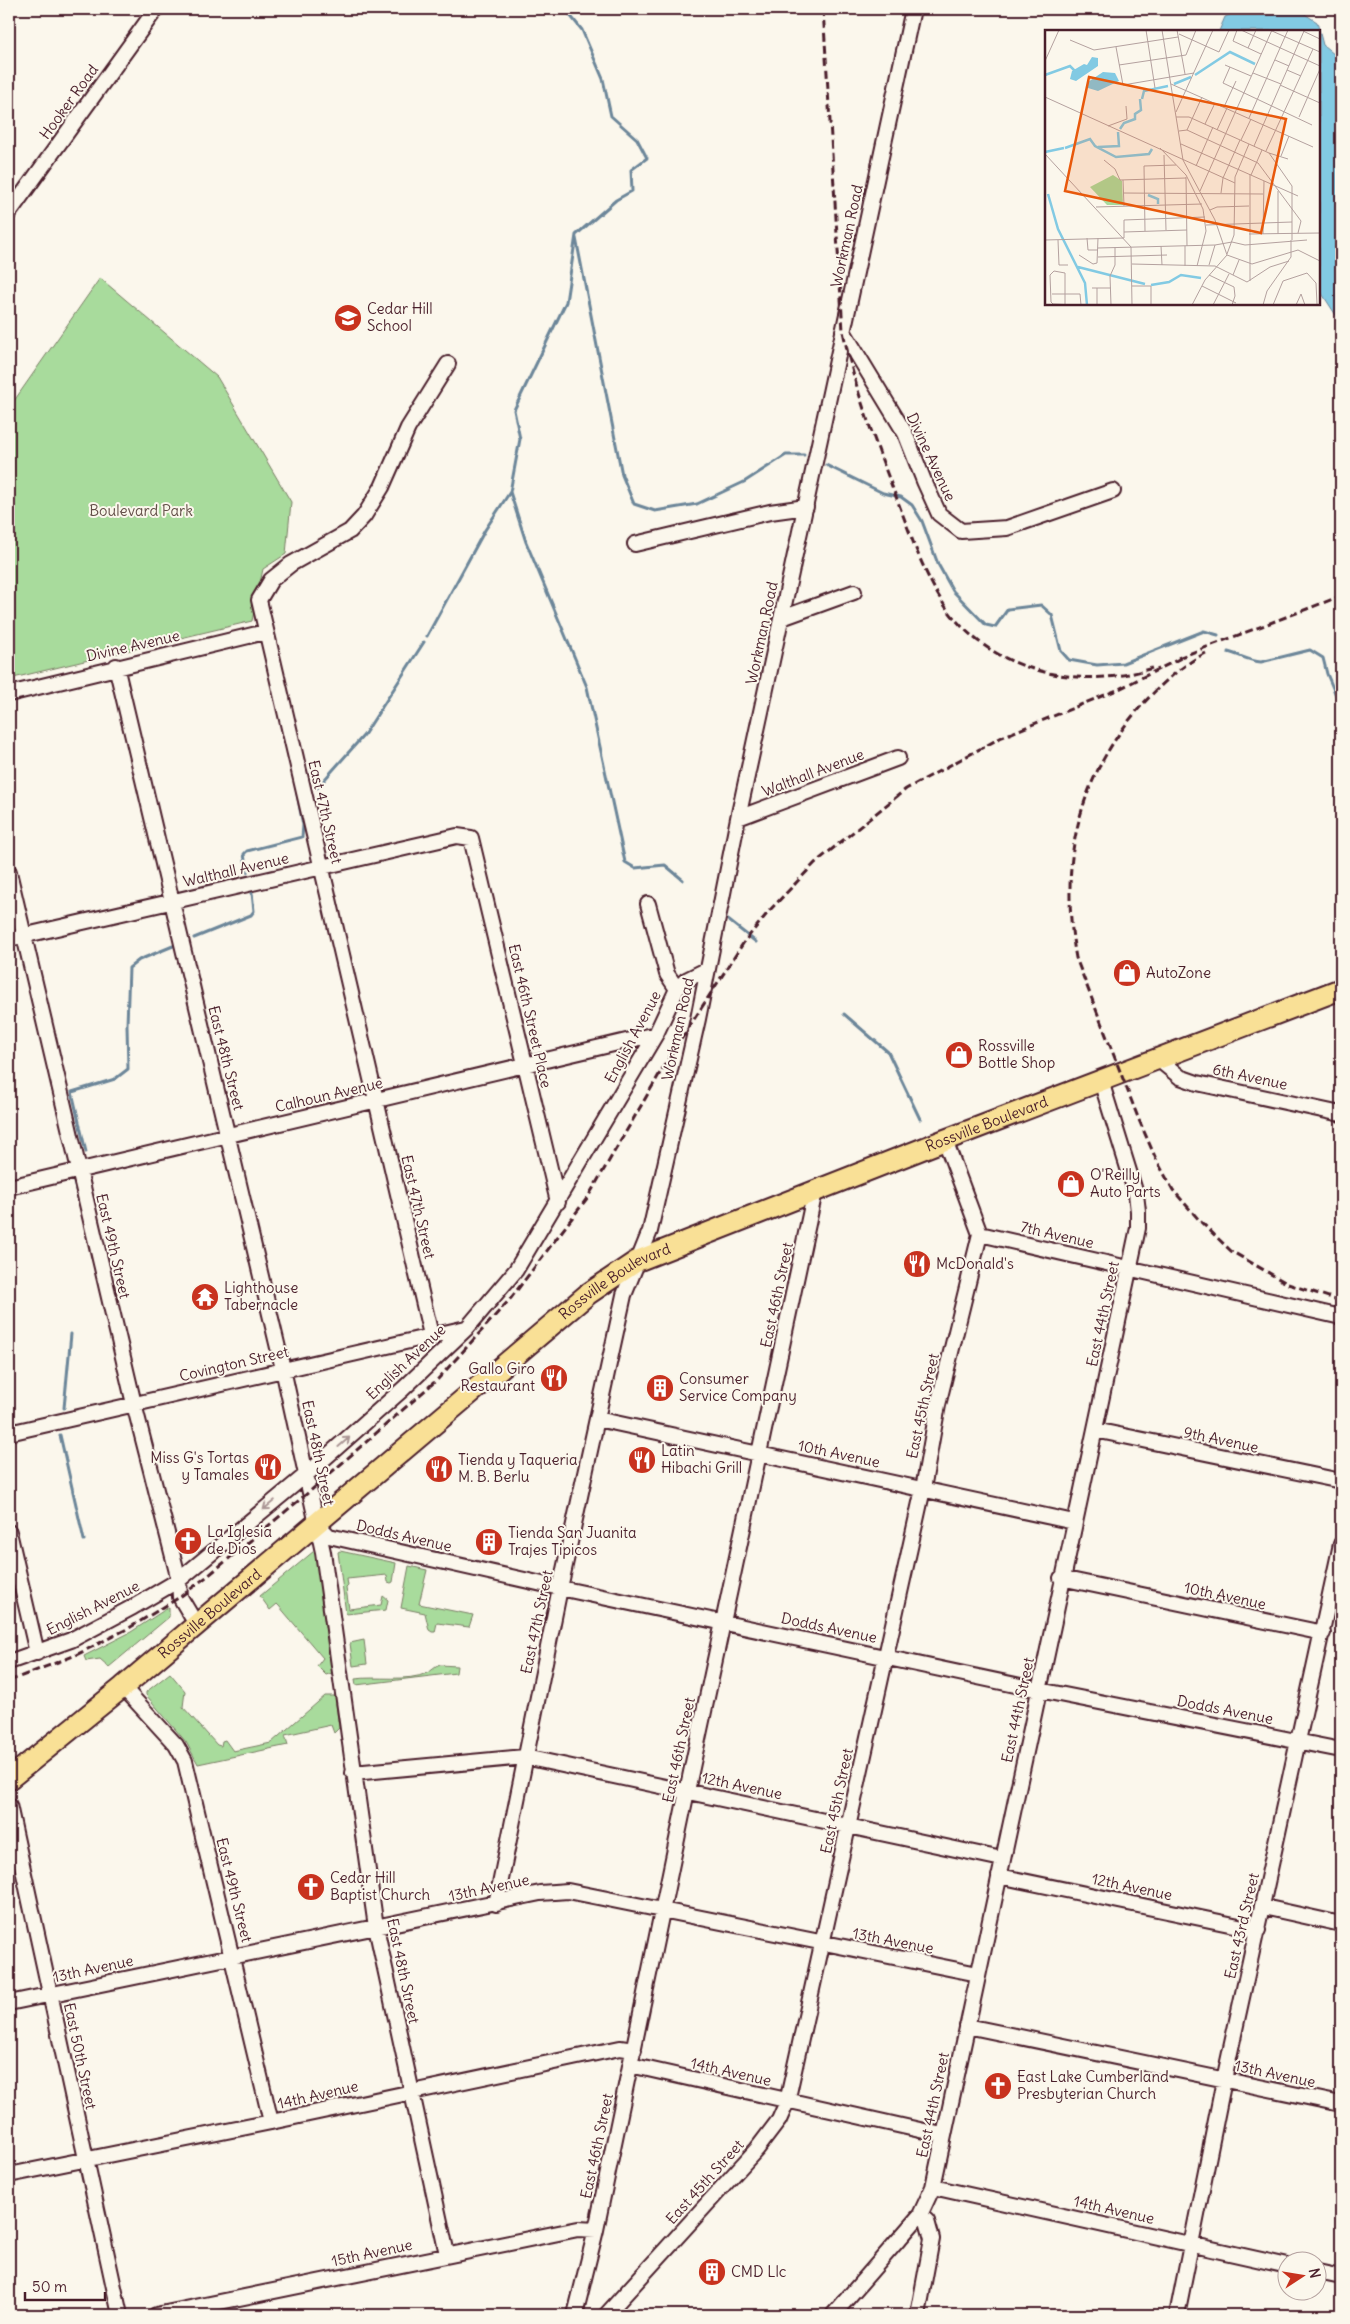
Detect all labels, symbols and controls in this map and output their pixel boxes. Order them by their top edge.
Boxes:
inset map [1045,30,1320,305]
street label: Hooker Road [35,60,102,143]
street label: Workman Road [826,183,867,289]
place label: Cedar Hill School [367,299,433,335]
school or university icon: Cedar Hill School [333,303,363,333]
street label: Divine Avenue [903,410,960,504]
park label: Boulevard Park [89,501,193,520]
street label: Workman Road [741,580,782,686]
street label: Divine Avenue [84,626,181,665]
street label: Walthall Avenue [759,744,867,801]
street label: East 47th Street [304,758,347,866]
street label: Walthall Avenue [181,848,291,891]
street label: East 46th Street Place [505,942,556,1090]
shop icon: AutoZone [1112,958,1142,988]
place label: AutoZone [1146,963,1211,982]
street label: Workman Road [657,976,698,1082]
street label: English Avenue [600,987,665,1086]
street label: East 48th Street [204,1004,249,1112]
place label: Rossville Bottle Shop [978,1036,1055,1072]
shop icon: Rossville Bottle Shop [944,1040,974,1070]
street label: 6th Avenue [1211,1059,1289,1094]
street label: Calhoun Avenue [273,1073,385,1116]
street label: Rossville Boulevard [923,1092,1051,1156]
street label: East 47th Street [397,1153,440,1261]
place label: O'Reilly Auto Parts [1090,1165,1161,1201]
shop icon: O'Reilly Auto Parts [1056,1169,1086,1199]
street label: East 49th Street [92,1192,135,1300]
street label: 7th Avenue [1018,1217,1096,1252]
street label: Rossville Boulevard [555,1239,673,1324]
street label: East 46th Street [756,1240,797,1349]
restaurant icon: McDonald's [902,1249,932,1279]
place label: McDonald's [936,1254,1014,1273]
street label: East 44th Street [1082,1259,1123,1368]
place label: Lighthouse Tabernacle [224,1278,298,1314]
temple icon: Lighthouse Tabernacle [190,1282,220,1312]
street label: English Avenue [362,1320,449,1403]
street label: Covington Street [177,1342,290,1385]
street label: East 45th Street [902,1351,943,1460]
place label: Gallo Giro Restaurant [460,1359,535,1395]
restaurant icon: Gallo Giro Restaurant [539,1363,569,1393]
place label: Consumer Service Company [679,1369,797,1405]
building icon: Consumer Service Company [645,1373,675,1403]
street label: East 48th Street [298,1398,339,1507]
street label: 9th Avenue [1182,1422,1260,1457]
one-way arrow [337,1436,350,1448]
street label: 10th Avenue [796,1436,882,1471]
place label: Latin Hibachi Grill [661,1441,742,1477]
restaurant icon: Latin Hibachi Grill [627,1445,657,1475]
place label: Miss G's Tortas y Tamales [150,1448,249,1484]
place label: Tienda y Taqueria M. B. Berlu [458,1450,578,1486]
restaurant icon: Miss G's Tortas y Tamales [253,1452,283,1482]
restaurant icon: Tienda y Taqueria M. B. Berlu [424,1454,454,1484]
one-way arrow [263,1499,276,1511]
street label: Dodds Avenue [355,1515,454,1556]
place label: La Iglesia de Dios [207,1522,272,1558]
place label: Tienda San Juanita Trajes Tipicos [508,1523,637,1559]
church icon: La Iglesia de Dios [173,1526,203,1556]
building icon: Tienda San Juanita Trajes Tipicos [474,1527,504,1557]
street label: Rossville Boulevard [154,1564,265,1662]
street label: East 47th Street [516,1568,557,1676]
street label: English Avenue [43,1576,142,1639]
street label: 10th Avenue [1182,1578,1268,1613]
street label: Dodds Avenue [779,1608,879,1647]
street label: East 44th Street [997,1655,1038,1764]
street label: Dodds Avenue [1175,1691,1275,1728]
street label: East 46th Street [658,1695,699,1804]
street label: East 45th Street [816,1746,857,1855]
street label: 12th Avenue [700,1768,784,1803]
street label: East 49th Street [212,1836,257,1944]
place label: Cedar Hill Baptist Church [330,1868,431,1904]
street label: 12th Avenue [1090,1869,1174,1904]
street label: 13th Avenue [447,1870,531,1905]
street label: East 43rd Street [1220,1871,1263,1981]
church icon: Cedar Hill Baptist Church [296,1872,326,1902]
street label: East 48th Street [383,1916,424,2025]
street label: 13th Avenue [851,1923,935,1958]
street label: 13th Avenue [51,1951,135,1986]
street label: East 50th Street [60,2001,101,2111]
street label: East 44th Street [912,2050,953,2159]
street label: 14th Avenue [689,2053,773,2090]
street label: 13th Avenue [1233,2056,1317,2091]
place label: East Lake Cumberland Presbyterian Church [1017,2067,1169,2103]
church icon: East Lake Cumberland Presbyterian Church [983,2071,1013,2101]
street label: 14th Avenue [276,2076,360,2113]
street label: East 46th Street [576,2091,617,2200]
street label: East 45th Street [662,2135,748,2228]
street label: 14th Avenue [1072,2191,1156,2228]
street label: 15th Avenue [330,2235,414,2270]
north arrow [1278,2252,1328,2302]
building icon: CMD Llc [697,2257,727,2287]
place label: CMD Llc [731,2262,787,2281]
text: N [1305,2267,1325,2280]
scale bar [25,2269,105,2301]
text: 50 m [32,2277,67,2296]

